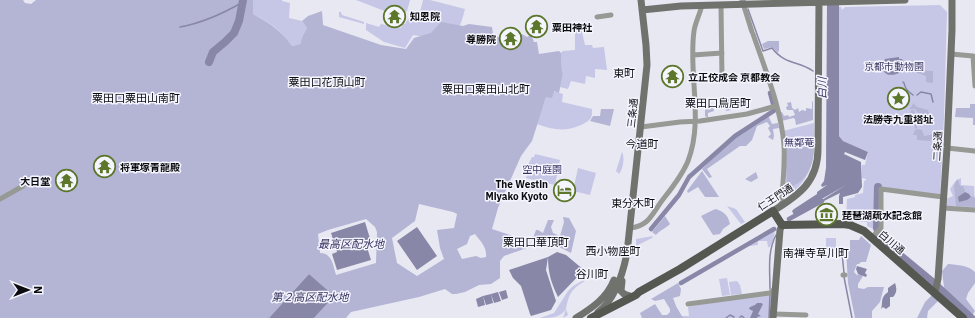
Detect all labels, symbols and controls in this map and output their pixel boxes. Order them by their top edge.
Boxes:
temple icon: 知恩院 [381,3,407,29]
place label: 知恩院 [410,10,440,23]
temple icon: 粟田神社 [523,14,549,40]
place label: 粟田神社 [552,21,593,34]
temple icon: 尊勝院 [498,26,524,52]
place label: 尊勝院 [466,33,496,46]
park label: 京都市動物園 [864,60,924,73]
temple icon: 立正佼成会 京都教会 [659,64,685,90]
district label: 東町 [613,66,635,80]
place label: 立正佼成会 京都教会 [688,71,780,84]
district label: 粟田口花頂山町 [289,75,366,89]
water label: 白川 [815,76,829,99]
district label: 粟田口粟田山北町 [442,82,530,96]
place icon: 法勝寺九重塔址 [885,86,911,112]
district label: 粟田口粟田山南町 [92,91,180,105]
district label: 粟田口鳥居町 [685,96,751,110]
street label: 三条通 [624,97,641,129]
place label: 法勝寺九重塔址 [863,113,933,126]
street label: 二条通 [930,131,945,161]
park label: 無鄰菴 [784,136,814,149]
district label: 今道町 [626,137,659,151]
temple icon: 将軍塚青龍殿 [91,154,117,180]
place label: 将軍塚青龍殿 [120,161,180,174]
park label: 空中庭園 [522,163,562,176]
temple icon: 大日堂 [53,168,79,194]
place label: 大日堂 [20,175,50,188]
hotel icon: The Westin Miyako Kyoto [551,177,577,203]
place label: The Westin Miyako Kyoto [486,178,548,203]
street label: 仁王門通 [755,181,796,214]
district label: 東分木町 [611,196,655,210]
museum icon: 琵琶湖疏水記念館 [814,202,840,228]
place label: 琵琶湖疏水記念館 [842,209,922,222]
street label: 白川通 [876,228,907,257]
district label: 粟田口華頂町 [503,235,569,249]
water label: 最高区配水地 [318,237,385,251]
district label: 西小物座町 [586,244,641,258]
district label: 南禅寺草川町 [783,246,849,260]
district label: 谷川町 [576,267,609,281]
north arrow [8,270,48,310]
text: N [31,286,45,294]
water label: 第２高区配水地 [272,290,349,304]

